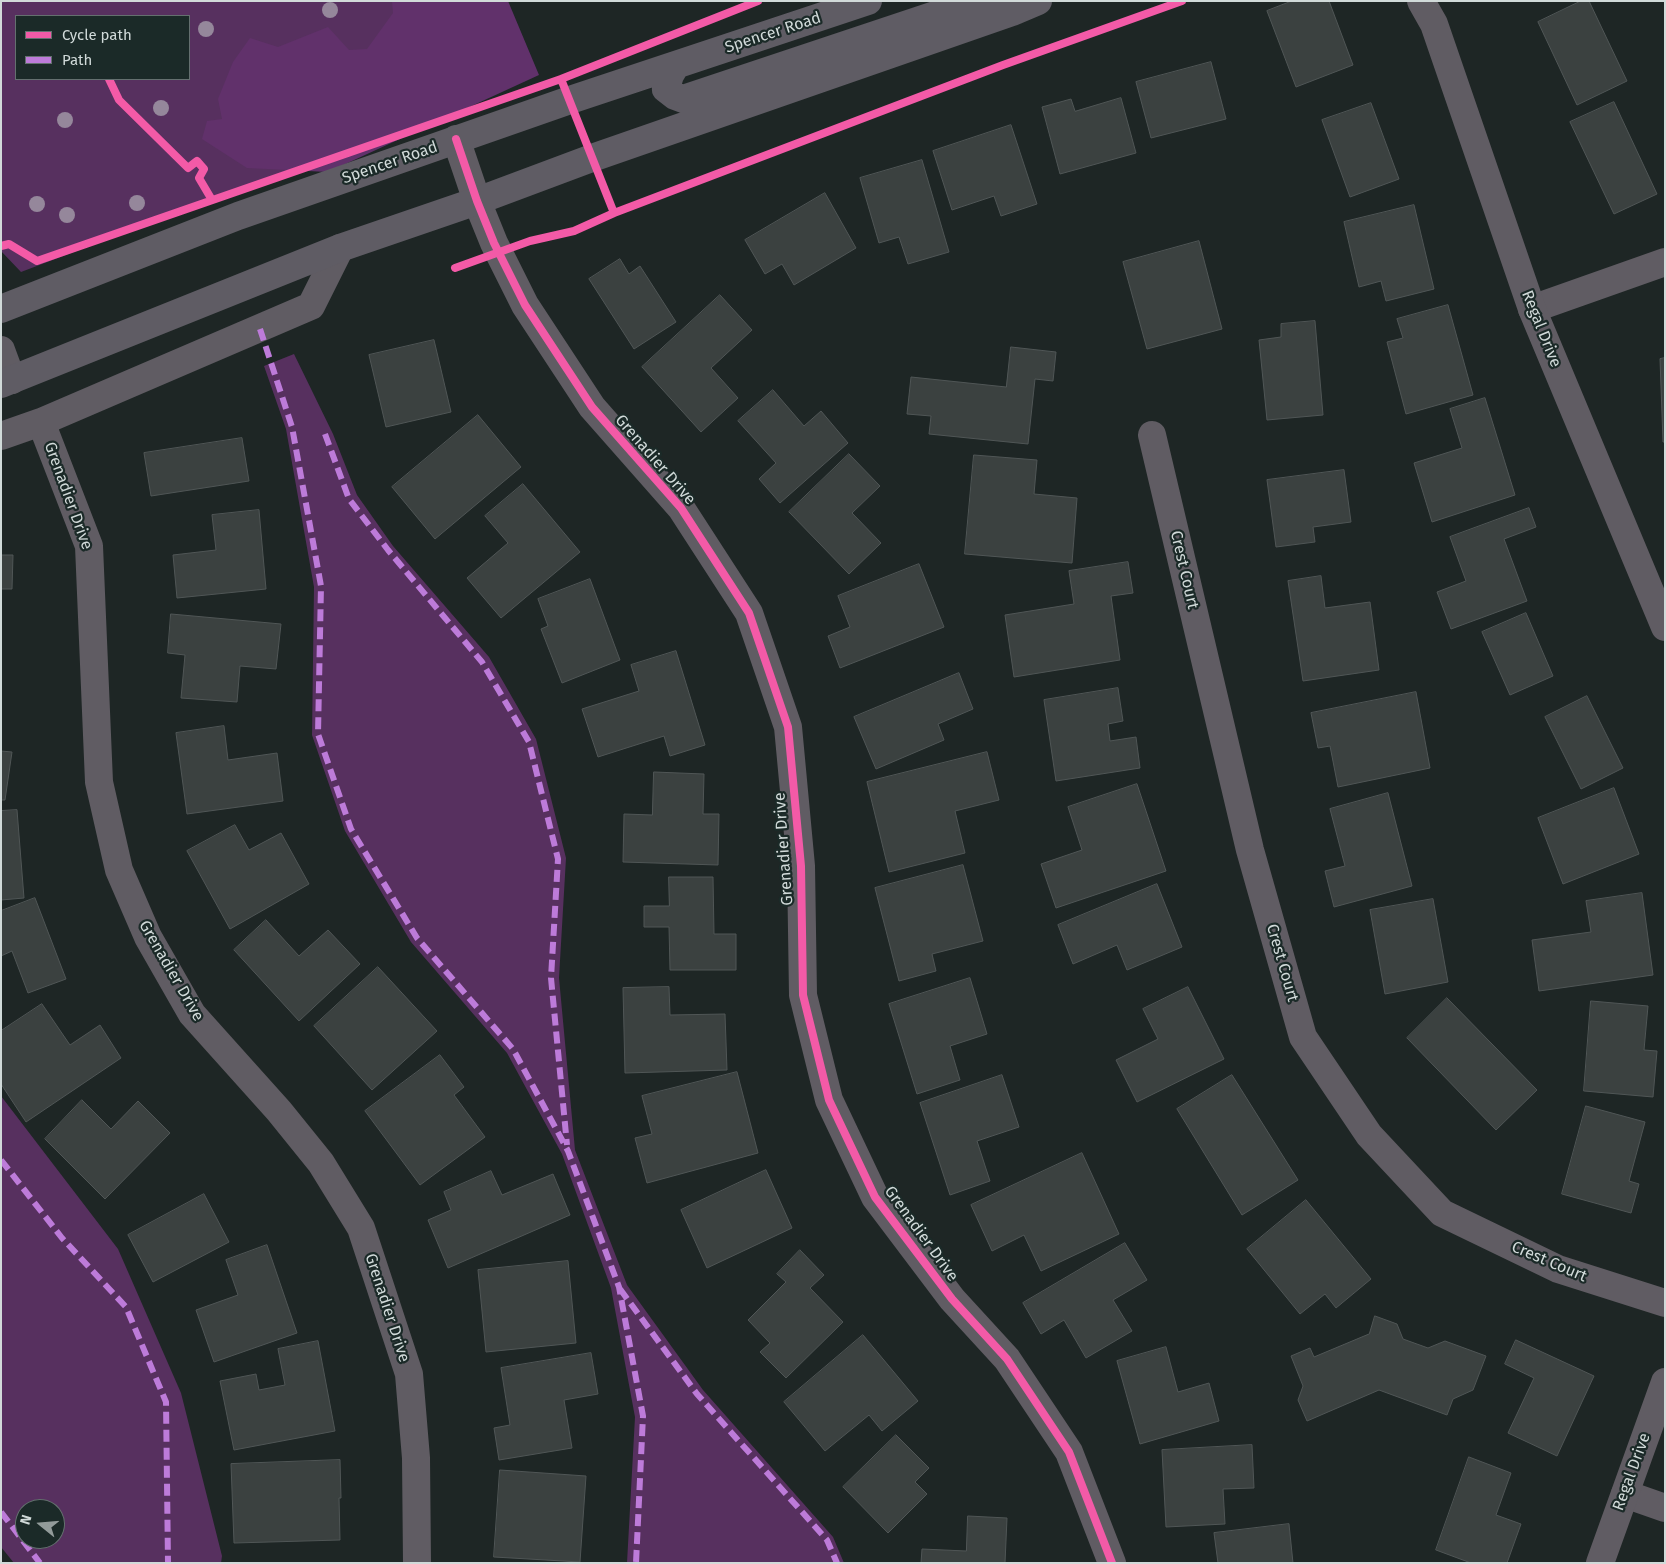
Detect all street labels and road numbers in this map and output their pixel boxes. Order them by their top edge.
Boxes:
street label: Spencer Road [723,8,823,58]
street label: Spencer Road [340,138,440,188]
street label: Regal Drive [1517,288,1565,370]
street label: Grenadier Drive [611,411,699,509]
street label: Grenadier Drive [40,439,96,553]
street label: Crest Court [1166,529,1202,611]
street label: Grenadier Drive [770,792,798,906]
street label: Grenadier Drive [134,917,208,1025]
street label: Crest Court [1262,922,1302,1004]
street label: Grenadier Drive [880,1183,962,1285]
street label: Crest Court [1508,1238,1590,1286]
street label: Grenadier Drive [360,1251,414,1365]
street label: Regal Drive [1609,1431,1655,1513]

